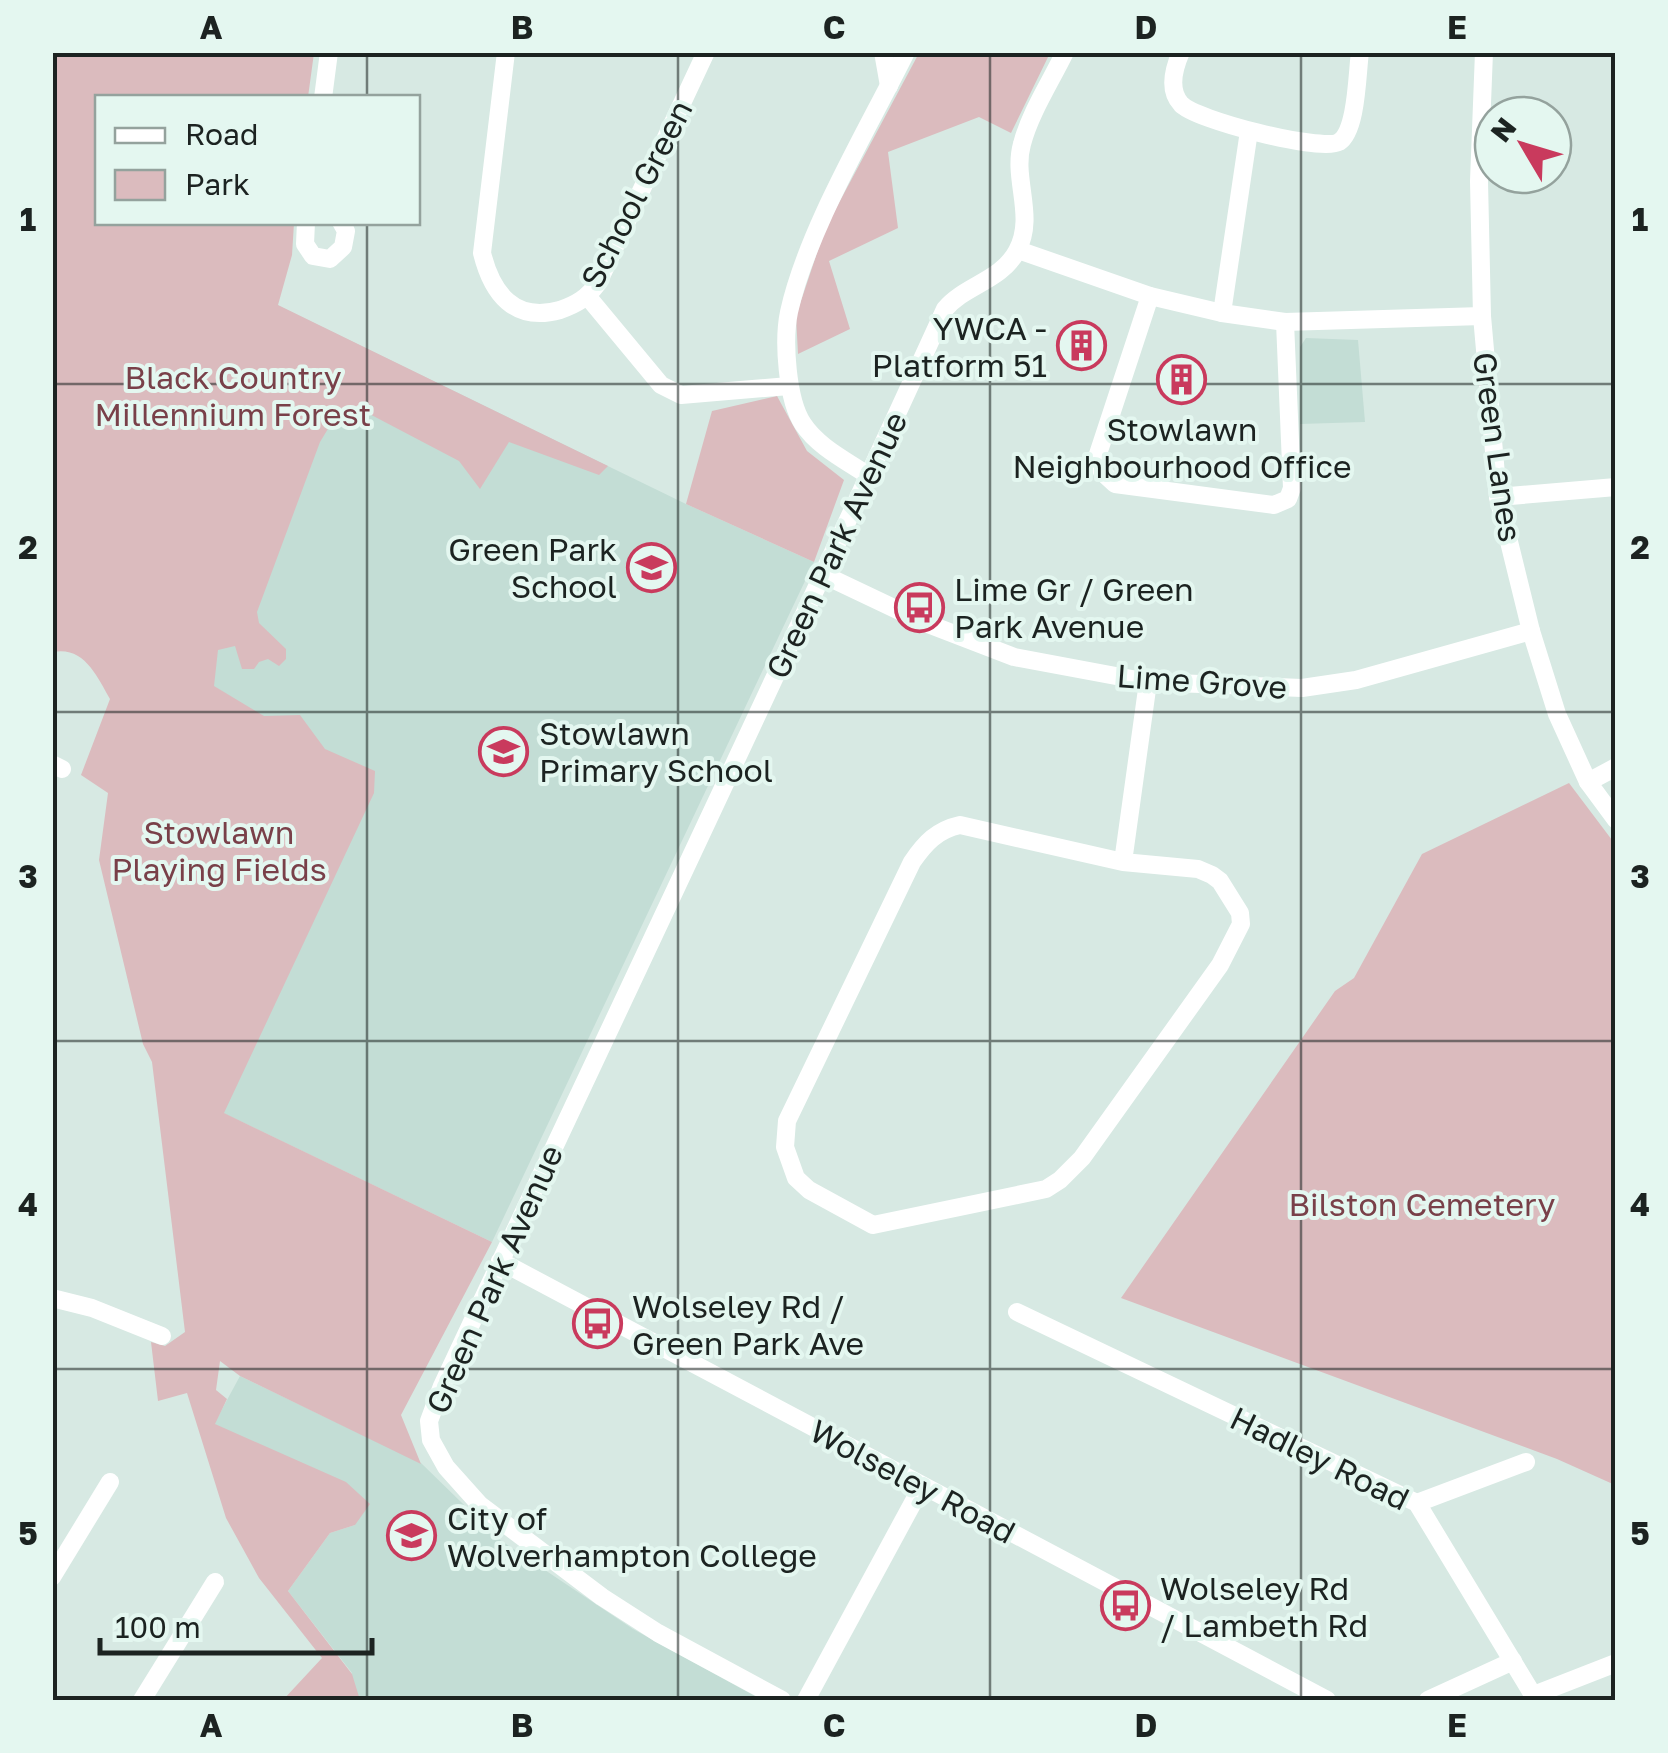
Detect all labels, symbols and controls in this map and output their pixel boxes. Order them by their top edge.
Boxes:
text: A [200,8,223,46]
text: B [511,8,533,46]
text: C [823,8,845,46]
text: D [1135,8,1157,46]
text: E [1447,8,1467,46]
street label: School Green [572,94,700,294]
legend [95,95,420,225]
north arrow [1473,95,1573,195]
text: N [1483,111,1522,148]
text: Road [185,116,259,152]
text: Park [185,166,250,202]
text: 1 [20,200,36,238]
text: 1 [1632,200,1648,238]
place label: YWCA - Platform 51 [872,309,1047,384]
building icon: YWCA - Platform 51 [1056,320,1108,372]
street label: Green Lanes [1466,350,1530,544]
building icon: Stowlawn Neighbourhood Office [1156,353,1208,405]
park label: Black Country Millennium Forest [95,358,371,433]
street label: Green Park Avenue [758,406,914,684]
place label: Stowlawn Neighbourhood Office [1012,410,1352,485]
text: 2 [18,528,38,566]
text: 2 [1630,528,1650,566]
place label: Green Park School [448,530,617,605]
school or university icon: Green Park School [626,541,678,593]
place label: Lime Gr / Green Park Avenue [954,570,1194,645]
bus stop icon: Lime Gr / Green Park Avenue [893,581,945,633]
street label: Lime Grove [1115,656,1289,706]
place label: Stowlawn Primary School [539,714,773,789]
school or university icon: Stowlawn Primary School [478,725,530,777]
park label: Stowlawn Playing Fields [111,813,327,888]
text: 3 [18,857,38,895]
text: 3 [1630,857,1650,895]
street label: Green Park Avenue [418,1139,570,1419]
text: 4 [18,1185,38,1223]
park label: Bilston Cemetery [1289,1185,1555,1223]
text: 4 [1630,1185,1650,1223]
place label: Wolseley Rd / Green Park Ave [632,1287,864,1362]
bus stop icon: Wolseley Rd / Green Park Ave [571,1298,623,1350]
street label: Hadley Road [1224,1398,1416,1518]
street label: Wolseley Road [804,1411,1022,1551]
place label: City of Wolverhampton College [447,1499,817,1574]
school or university icon: City of Wolverhampton College [386,1510,438,1562]
text: 5 [18,1514,38,1552]
text: 5 [1630,1514,1650,1552]
place label: Wolseley Rd / Lambeth Rd [1160,1569,1368,1644]
bus stop icon: Wolseley Rd / Lambeth Rd [1099,1580,1151,1632]
scale bar [100,1593,372,1655]
text: 100 m [115,1609,201,1645]
text: A [200,1706,223,1744]
text: B [511,1706,533,1744]
text: C [823,1706,845,1744]
text: D [1135,1706,1157,1744]
text: E [1447,1706,1467,1744]

